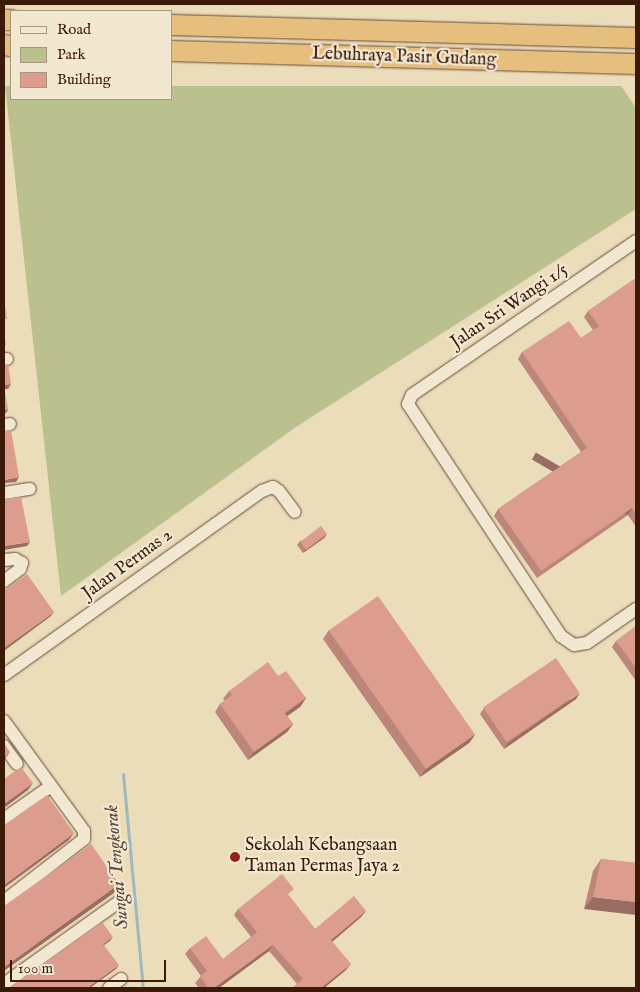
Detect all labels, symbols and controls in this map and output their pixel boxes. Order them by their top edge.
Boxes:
legend [10,10,172,100]
text: Road [57,20,91,39]
street label: Lebuhraya Pasir Gudang [311,44,497,72]
text: Park [57,45,86,64]
text: Building [57,70,111,89]
street label: Jalan Sri Wangi 1/5 [447,260,573,354]
street label: Jalan Permas 2 [79,525,177,605]
water label: Sungai Tengkorak [101,804,135,930]
place label: Sekolah Kebangsaan Taman Permas Jaya 2 [245,836,400,879]
marker: Sekolah Kebangsaan Taman Permas Jaya 2 [229,851,241,863]
scale bar [12,950,169,982]
text: 100 m [18,959,53,978]

